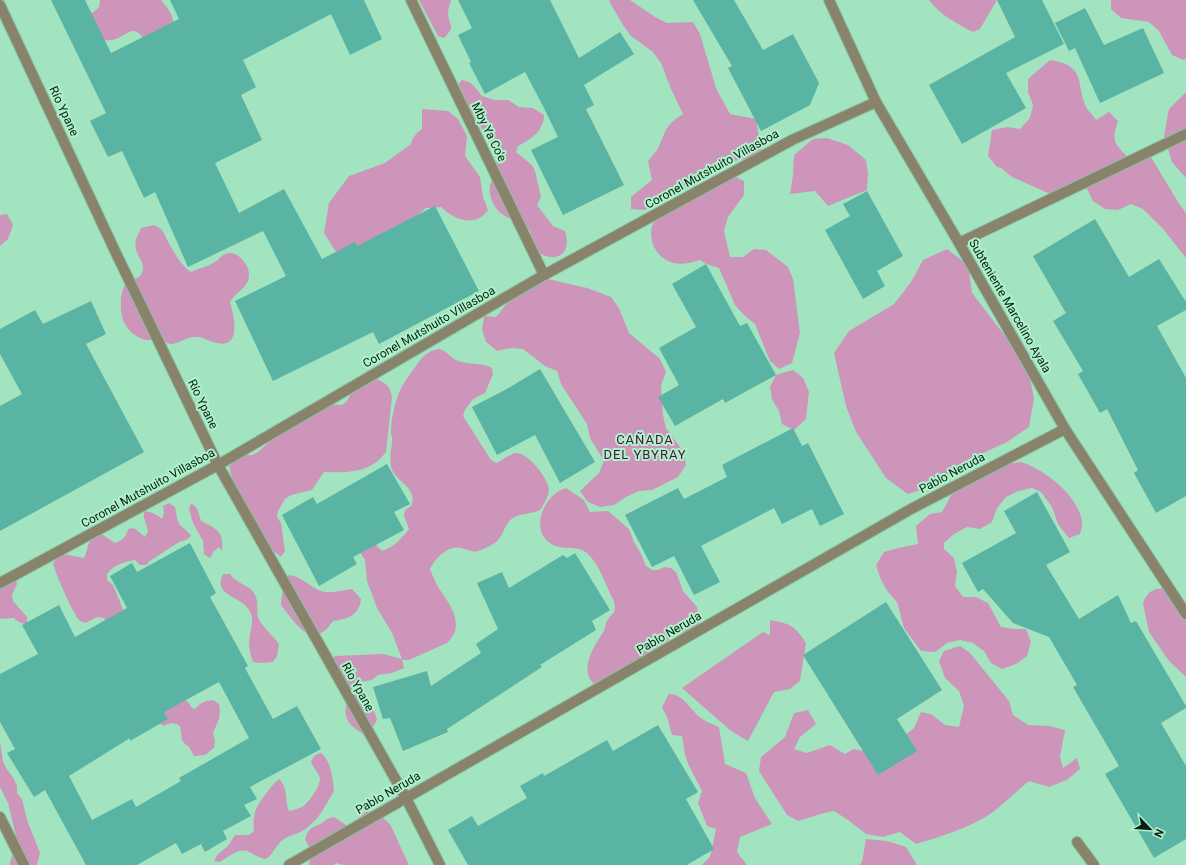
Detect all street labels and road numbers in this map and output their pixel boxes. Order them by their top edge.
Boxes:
street label: Río Ypane [46,84,82,138]
street label: Mby Ya Co'e [469,100,509,164]
street label: Coronel Mutshuito Villasboa [643,126,781,212]
street label: Subteniente Marcelino Ayala [966,237,1054,375]
street label: Coronel Mutshuito Villasboa [360,283,498,371]
street label: Río Ypane [185,377,221,431]
street label: Coronel Mutshuito Villasboa [79,445,217,531]
street label: Pablo Neruda [917,450,987,496]
street label: Pablo Neruda [634,609,704,657]
street label: Río Ypane [339,660,377,714]
street label: Pablo Neruda [353,769,423,817]

